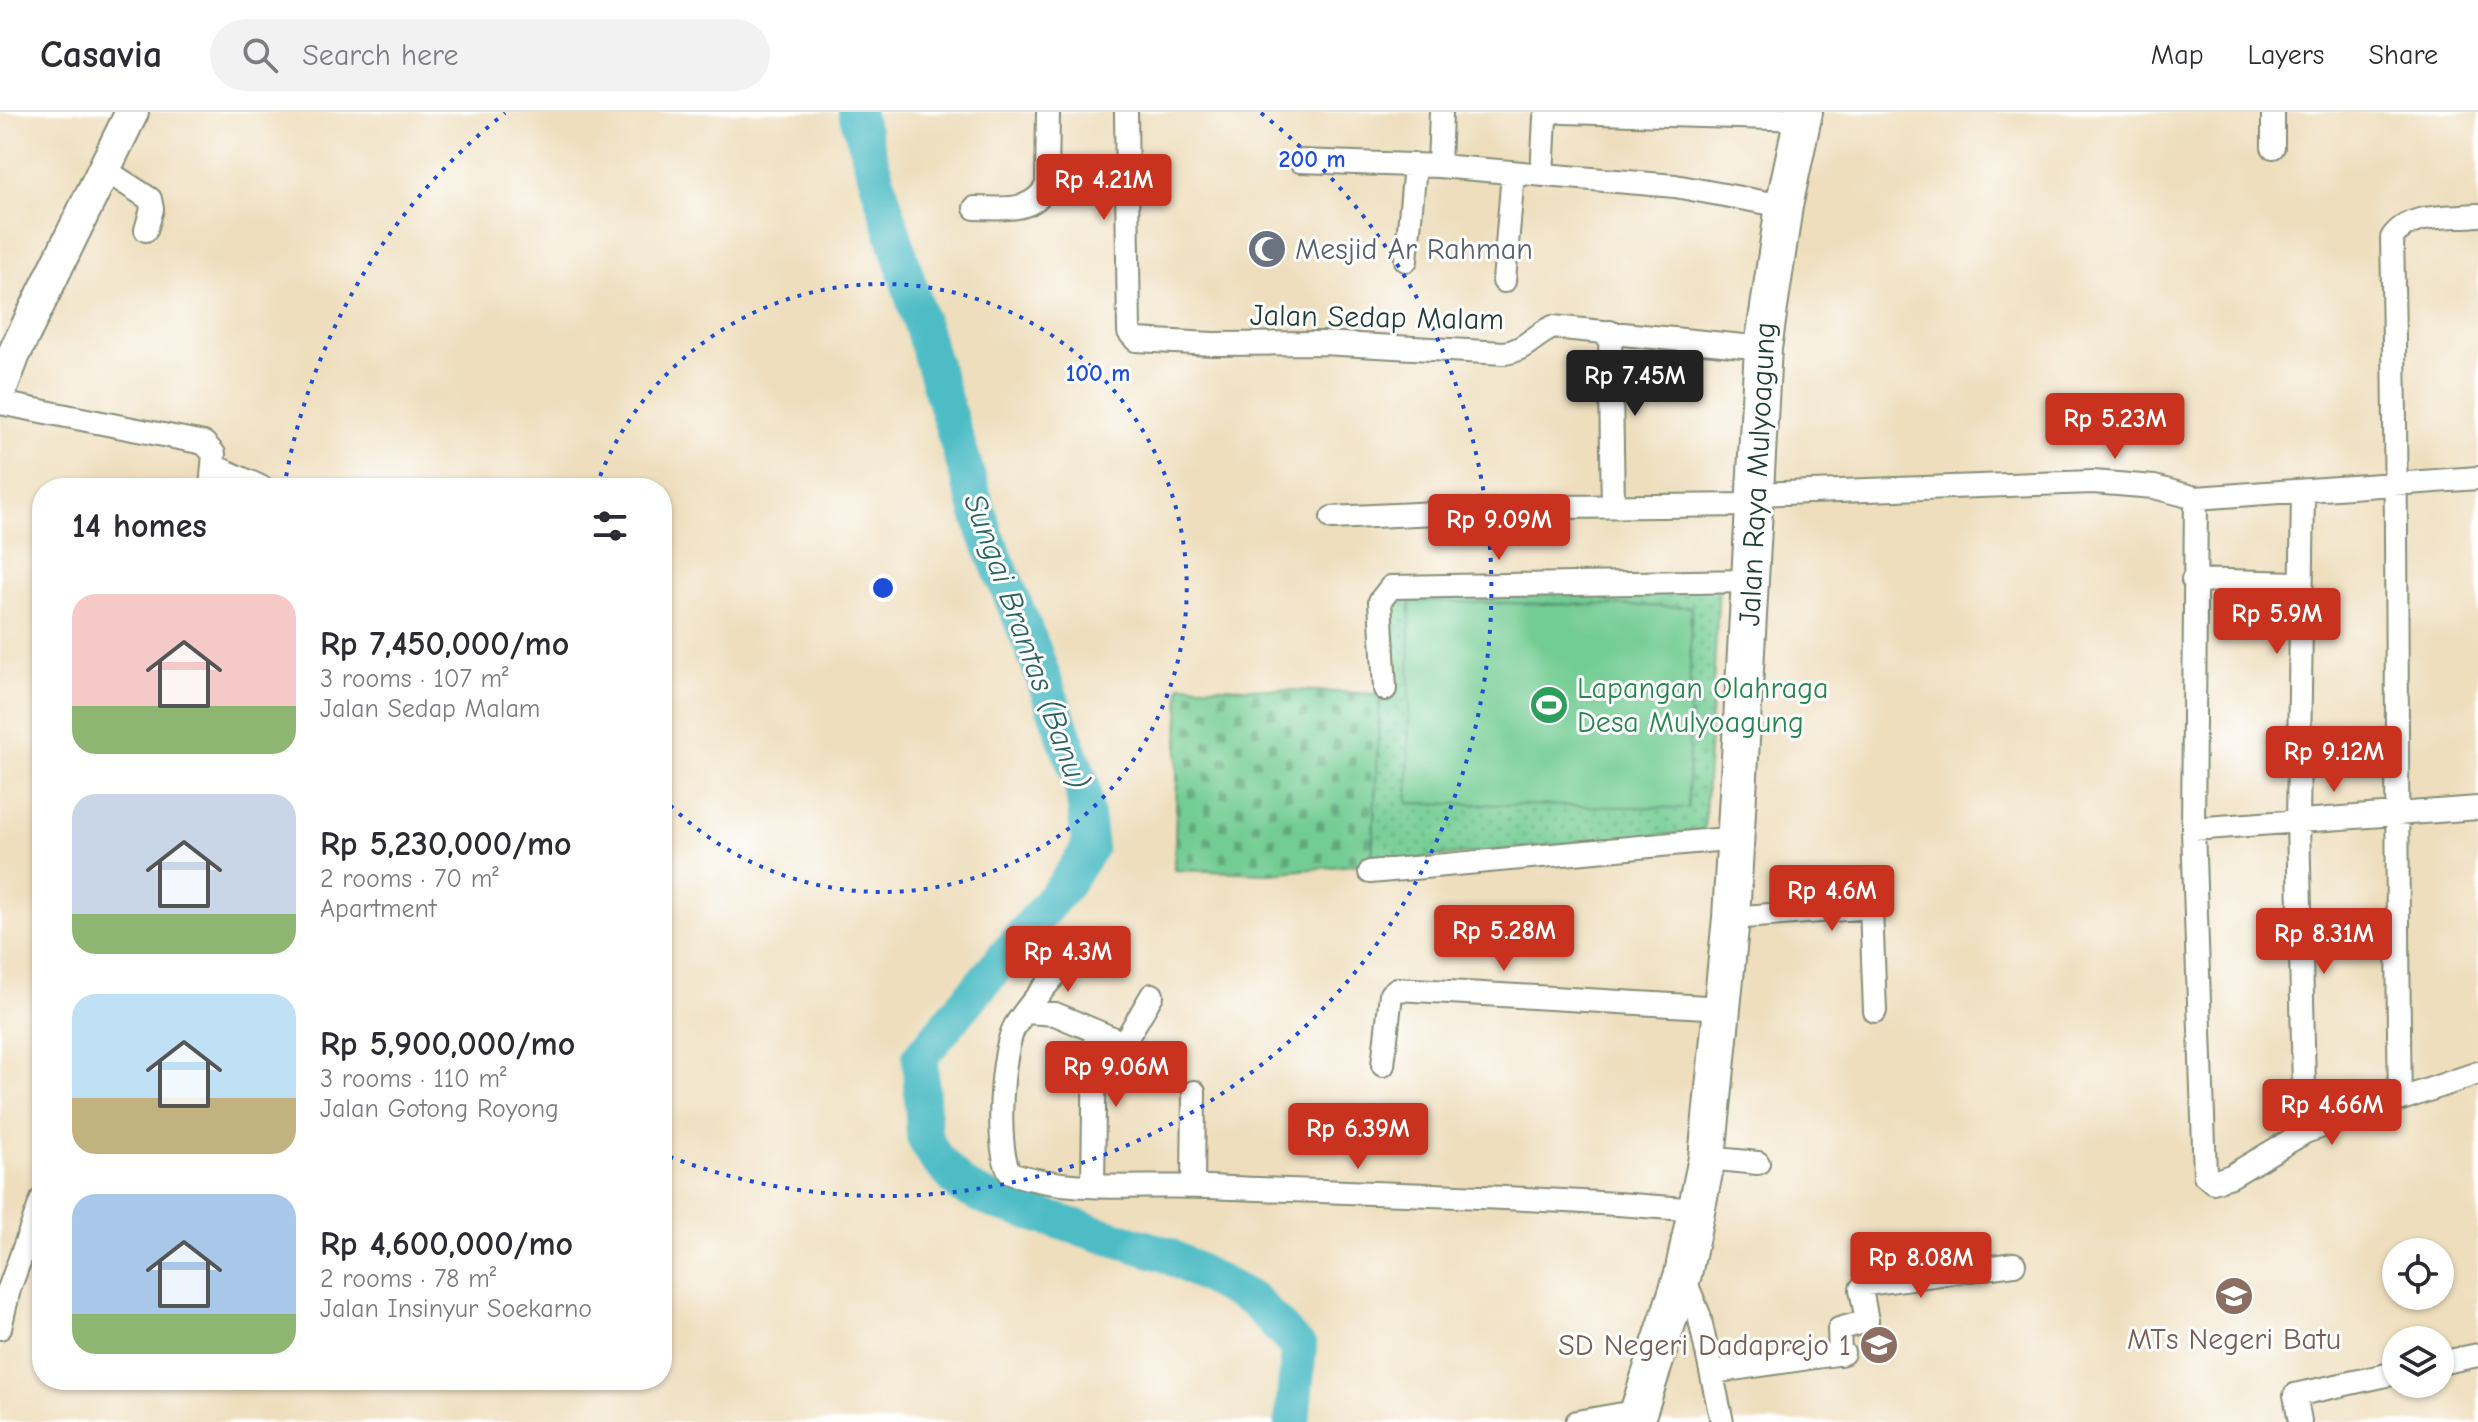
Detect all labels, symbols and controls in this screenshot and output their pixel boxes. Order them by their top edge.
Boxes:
search box [210,19,770,91]
text: Casavia [40,33,162,77]
icon: search [238,33,282,77]
text: Search here [302,38,458,73]
text: Map [2151,39,2204,71]
text: Layers [2248,39,2324,71]
text: Share [2368,39,2438,71]
text: 200 m [1278,145,1346,173]
pin: Rp 4.21M [1021,154,1187,222]
text: Rp 4.21M [1055,165,1153,195]
mosque icon: Mesjid Ar Rahman [1246,228,1288,270]
place label: Mesjid Ar Rahman [1295,232,1533,267]
street label: Jalan Sedap Malam [1250,298,1504,337]
street label: Jalan Raya Mulyoagung [1732,321,1783,627]
pin: Rp 7.45M [1552,350,1718,418]
text: 100 m [1066,359,1130,387]
text: Rp 7.45M [1584,361,1686,391]
pin: Rp 5.23M [2032,393,2198,461]
text: Rp 5.23M [2063,404,2167,434]
water label: Sungai Brantas (Banu) [956,488,1097,794]
pin: Rp 9.09M [1416,494,1582,562]
icon: filters [588,504,632,548]
text: Rp 9.09M [1446,505,1552,535]
text: 14 homes [72,506,207,546]
centre of rings [869,574,897,602]
pin: Rp 5.9M [2203,588,2351,656]
text: Rp 5.9M [2231,599,2323,629]
text: Rp 7,450,000/mo [320,624,569,664]
icon: home [136,626,232,722]
text: 3 rooms · 107 m² [320,664,509,694]
place label: Lapangan Olahraga Desa Mulyoagung [1577,671,1829,740]
sports icon: Lapangan Olahraga Desa Mulyoagung [1528,684,1570,726]
text: Jalan Sedap Malam [320,694,540,724]
pin: Rp 9.12M [2251,726,2417,794]
text: Rp 9.12M [2284,737,2384,767]
text: Rp 5,230,000/mo [320,824,572,864]
icon: home [136,826,232,922]
text: 2 rooms · 70 m² [320,864,499,894]
pin: Rp 4.6M [1758,865,1906,933]
text: Rp 4.6M [1787,876,1877,906]
text: Apartment [320,894,436,924]
pin: Rp 5.28M [1421,905,1587,973]
pin: Rp 8.31M [2241,908,2407,976]
text: Rp 5.28M [1452,916,1556,946]
text: Rp 8.31M [2274,919,2374,949]
pin: Rp 4.3M [994,926,1142,994]
text: Rp 4.3M [1024,937,1112,967]
text: Rp 5,900,000/mo [320,1024,575,1064]
icon: home [136,1026,232,1122]
pin: Rp 9.06M [1033,1041,1199,1109]
text: Rp 9.06M [1063,1052,1169,1082]
text: 3 rooms · 110 m² [320,1064,507,1094]
pin: Rp 4.66M [2249,1079,2415,1147]
text: Rp 4.66M [2280,1090,2384,1120]
text: Jalan Gotong Royong [320,1094,559,1124]
pin: Rp 6.39M [1275,1103,1441,1171]
text: Rp 6.39M [1306,1114,1410,1144]
text: Rp 4,600,000/mo [320,1224,573,1264]
icon: home [136,1226,232,1322]
pin: Rp 8.08M [1838,1232,2004,1300]
map controls [2382,1238,2454,1398]
button: locate [2382,1238,2454,1310]
text: Rp 8.08M [1868,1243,1974,1273]
text: 2 rooms · 78 m² [320,1264,496,1294]
school or university icon: MTs Negeri Batu [2213,1275,2255,1317]
text: Jalan Insinyur Soekarno [320,1294,592,1324]
place label: MTs Negeri Batu [2127,1322,2341,1357]
school or university icon: SD Negeri Dadaprejo 1 [1858,1324,1900,1366]
button: layers [2382,1326,2454,1398]
place label: SD Negeri Dadaprejo 1 [1558,1328,1851,1363]

